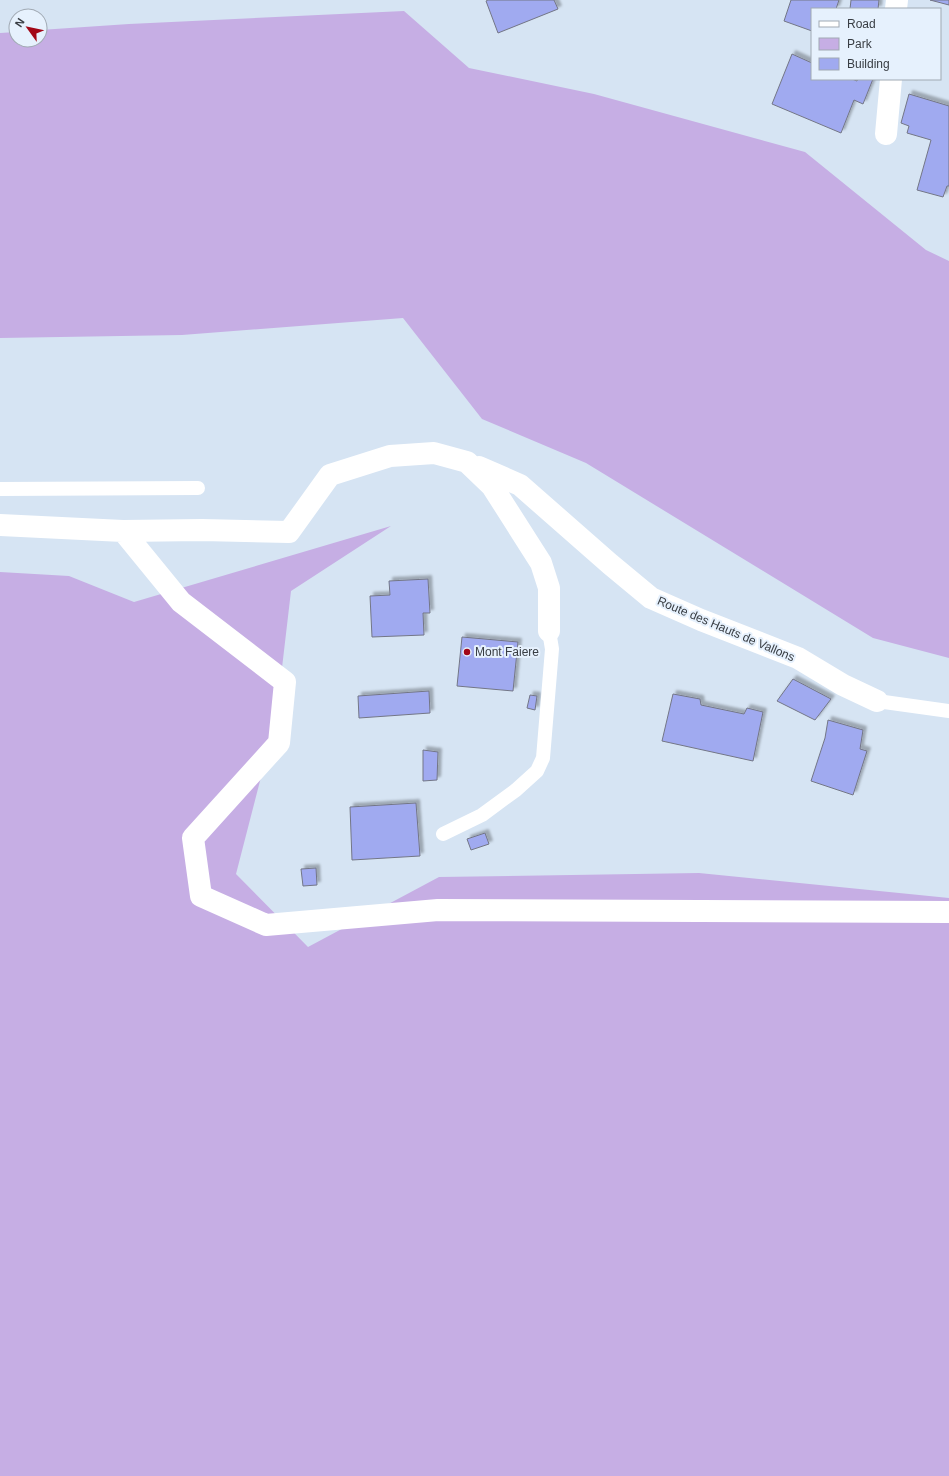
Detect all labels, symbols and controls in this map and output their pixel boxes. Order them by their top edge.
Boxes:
north arrow [8,8,48,48]
legend [811,8,941,80]
text: N [12,16,27,29]
text: Road [847,17,876,31]
text: Park [847,37,873,51]
text: Building [847,57,890,71]
street label: Route des Hauts de Vallons [655,594,797,664]
place label: Mont Faiere [475,645,539,659]
marker: Mont Faiere [462,647,472,657]

